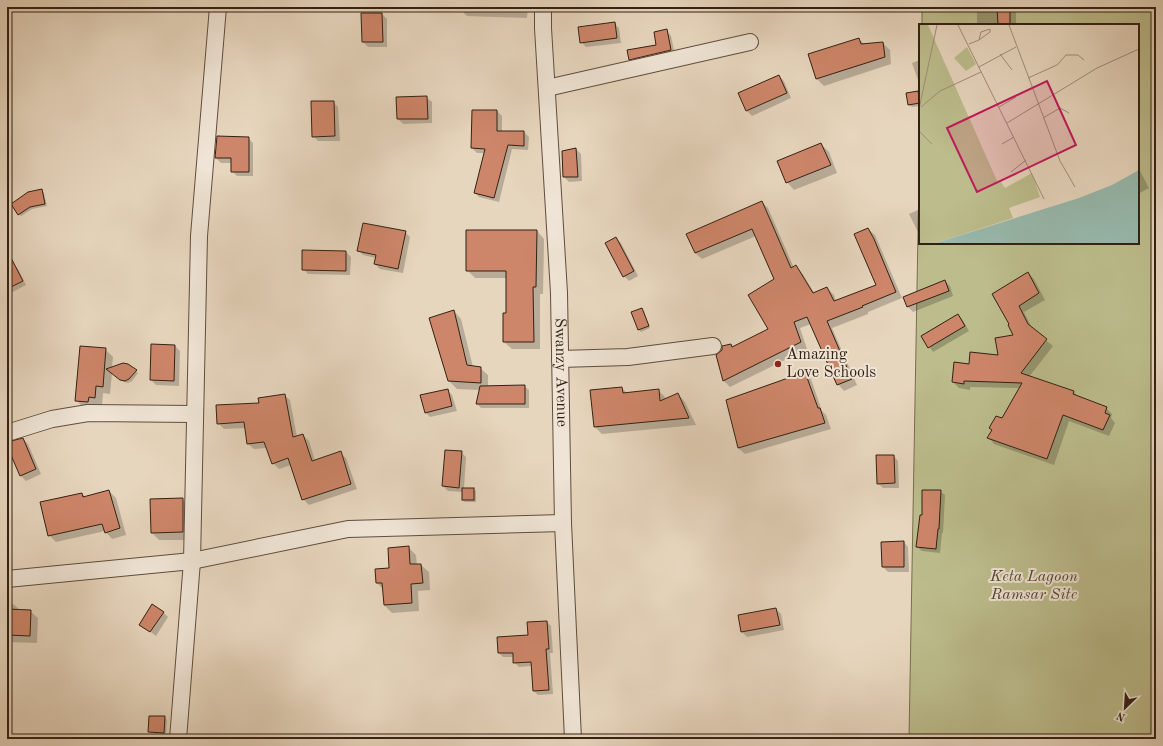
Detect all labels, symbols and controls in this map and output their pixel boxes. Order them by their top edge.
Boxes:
inset map [919,24,1139,244]
street label: Swanzy Avenue [551,318,569,427]
place label: Amazing Love Schools [786,347,876,381]
marker: Amazing Love Schools [773,359,783,369]
park label: Keta Lagoon Ramsar Site [989,569,1078,603]
north arrow [1105,688,1145,728]
text: N [1115,709,1128,722]

